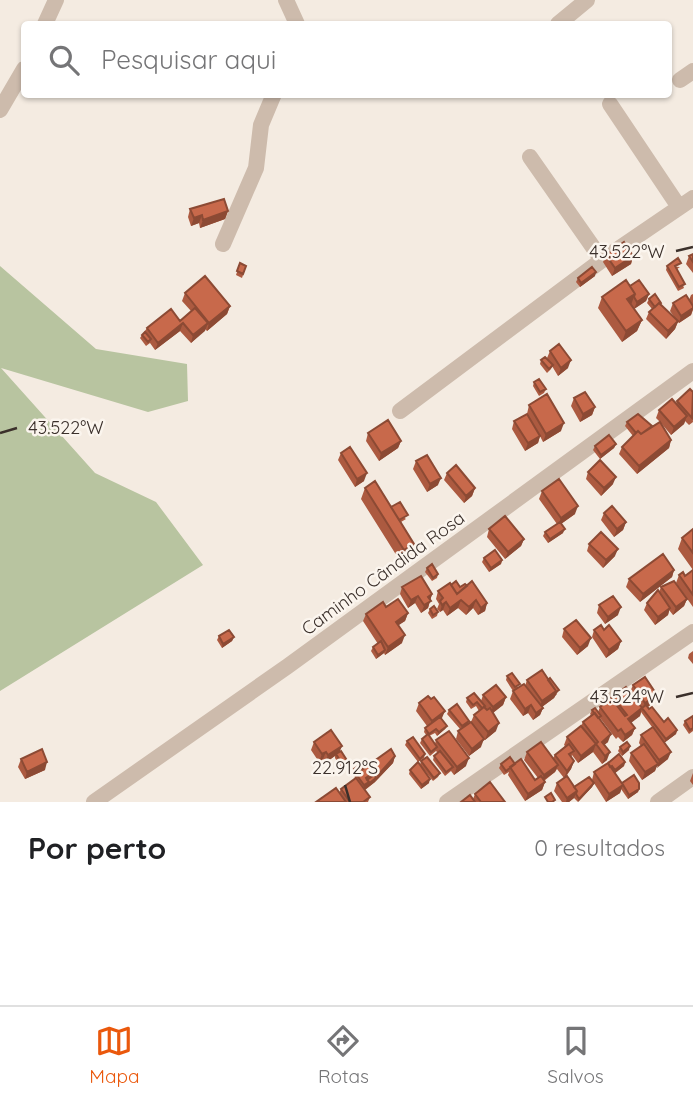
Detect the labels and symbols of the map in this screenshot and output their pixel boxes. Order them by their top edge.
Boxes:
text: 43.522°W [589,240,665,263]
text: 43.522°W [28,416,104,439]
street label: Caminho Cândida Rosa [297,506,469,640]
text: 43.524°W [590,685,664,708]
text: 22.912°S [312,756,378,779]

